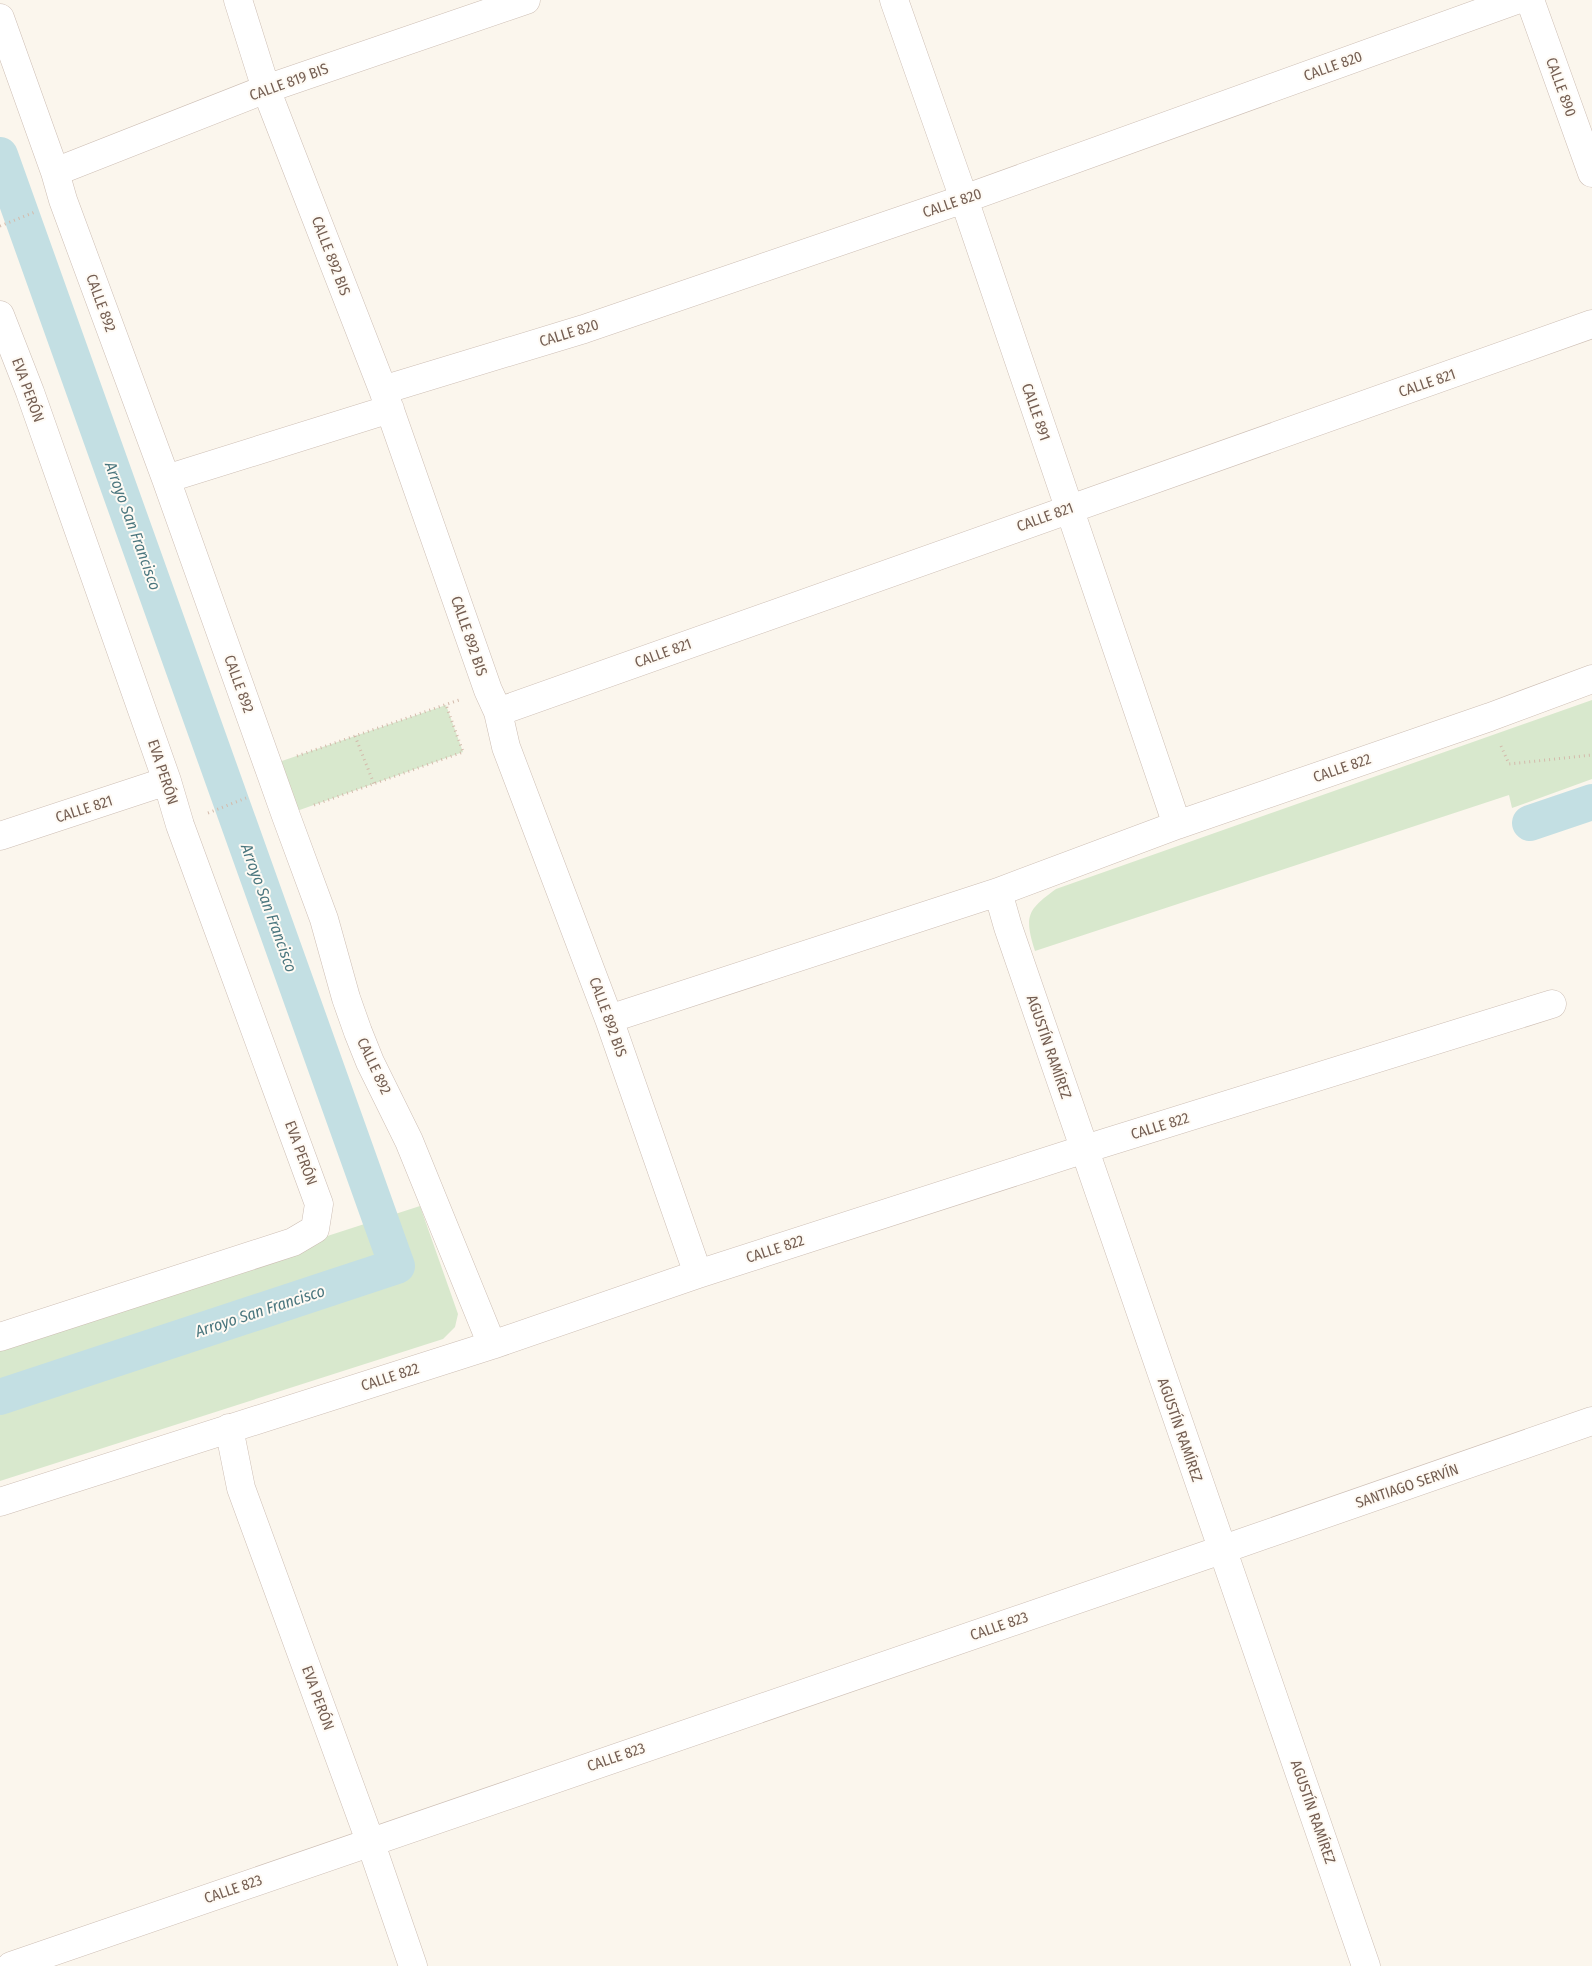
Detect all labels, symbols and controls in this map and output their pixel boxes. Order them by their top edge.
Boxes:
street label: CALLE 820 [1301,47,1365,85]
street label: CALLE 890 [1542,55,1580,119]
street label: CALLE 819 BIS [247,59,331,105]
street label: CALLE 820 [920,185,984,221]
street label: CALLE 892 BIS [308,214,354,298]
street label: CALLE 892 [82,272,120,335]
street label: CALLE 820 [537,315,601,351]
street label: EVA PERÓN [8,355,48,425]
street label: CALLE 821 [1396,365,1458,401]
street label: CALLE 891 [1018,381,1054,443]
water label: Arroyo San Francisco [101,458,165,593]
street label: CALLE 821 [1014,498,1076,536]
street label: CALLE 892 BIS [447,594,491,678]
street label: CALLE 821 [632,634,694,672]
street label: CALLE 892 [220,653,258,716]
street label: EVA PERÓN [144,737,182,807]
street label: CALLE 822 [1311,750,1374,786]
street label: CALLE 821 [53,791,115,827]
water label: Arroyo San Francisco [237,840,301,975]
street label: CALLE 892 BIS [585,975,631,1059]
street label: AGUSTÍN RAMÍREZ [1023,993,1075,1101]
street label: CALLE 892 [353,1035,395,1097]
street label: CALLE 822 [1129,1109,1192,1143]
street label: EVA PERÓN [281,1118,321,1188]
street label: CALLE 822 [744,1231,807,1267]
water label: Arroyo San Francisco [192,1281,327,1341]
street label: CALLE 822 [359,1359,422,1395]
street label: AGUSTÍN RAMÍREZ [1154,1376,1206,1484]
street label: SANTIAGO SERVÍN [1353,1460,1461,1512]
street label: CALLE 823 [968,1608,1031,1644]
street label: EVA PERÓN [298,1663,338,1733]
street label: CALLE 823 [585,1739,648,1775]
street label: AGUSTÍN RAMÍREZ [1287,1758,1339,1866]
street label: CALLE 823 [202,1871,265,1907]

